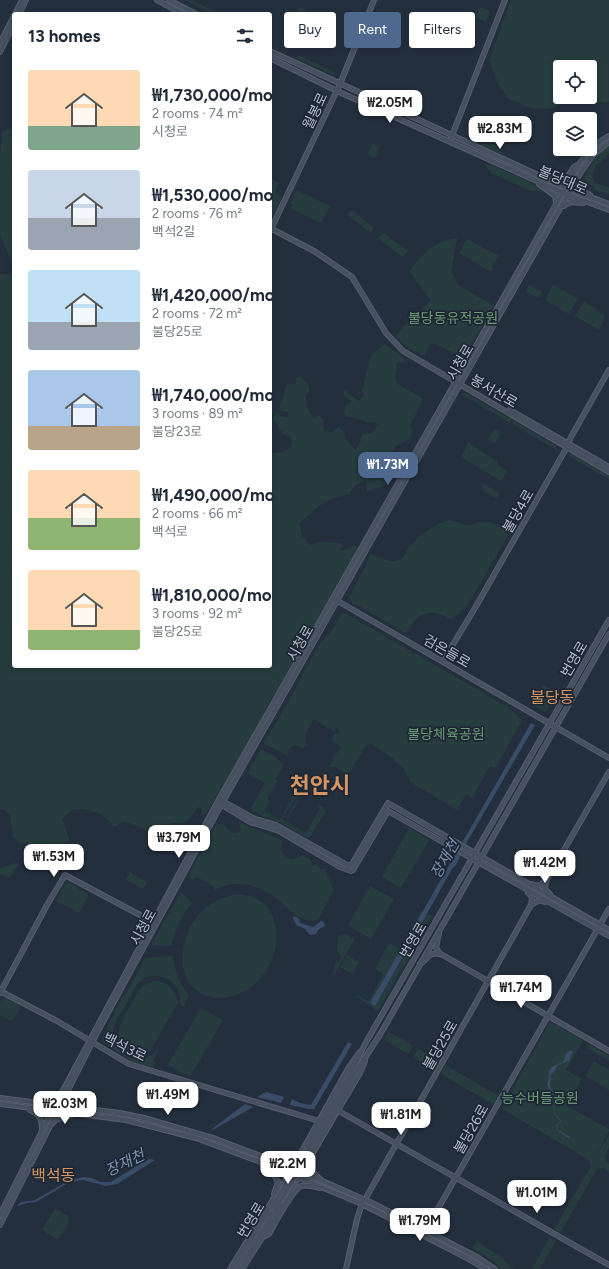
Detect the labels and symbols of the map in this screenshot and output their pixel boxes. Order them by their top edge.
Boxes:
street label: 월봉로 [300,90,331,132]
pin: ₩2.05M [357,90,423,124]
pin: ₩2.83M [467,116,533,150]
street label: 불당대로 [536,163,590,198]
park label: 불당동유적공원 [408,310,498,327]
street label: 시청로 [443,341,478,383]
street label: 봉서산로 [467,371,520,412]
pin: ₩1.73M [355,452,421,486]
street label: 불당4로 [499,486,538,536]
street label: 시청로 [283,622,318,664]
street label: 검은들로 [420,631,473,672]
street label: 번영로 [557,638,592,680]
district label: 불당동 [530,688,574,707]
park label: 불당체육공원 [407,726,485,743]
district label: 천안시 [290,772,350,799]
pin: ₩3.79M [146,825,212,859]
water label: 장재천 [427,835,464,881]
pin: ₩1.53M [21,844,87,878]
pin: ₩1.42M [512,850,578,884]
street label: 시청로 [127,906,160,948]
street label: 번영로 [396,919,431,961]
pin: ₩1.74M [488,975,554,1009]
street label: 불당25로 [419,1017,461,1073]
street label: 백석3로 [100,1030,149,1065]
pin: ₩1.49M [135,1082,201,1116]
park label: 능수버들공원 [501,1090,579,1107]
pin: ₩2.03M [32,1091,98,1125]
street label: 불당26로 [450,1101,492,1157]
pin: ₩1.81M [368,1102,434,1136]
water label: 장재천 [102,1145,150,1180]
pin: ₩2.2M [260,1151,316,1185]
district label: 백석동 [31,1166,75,1185]
pin: ₩1.01M [504,1180,570,1214]
street label: 번영로 [234,1199,269,1241]
pin: ₩1.79M [387,1208,453,1242]

